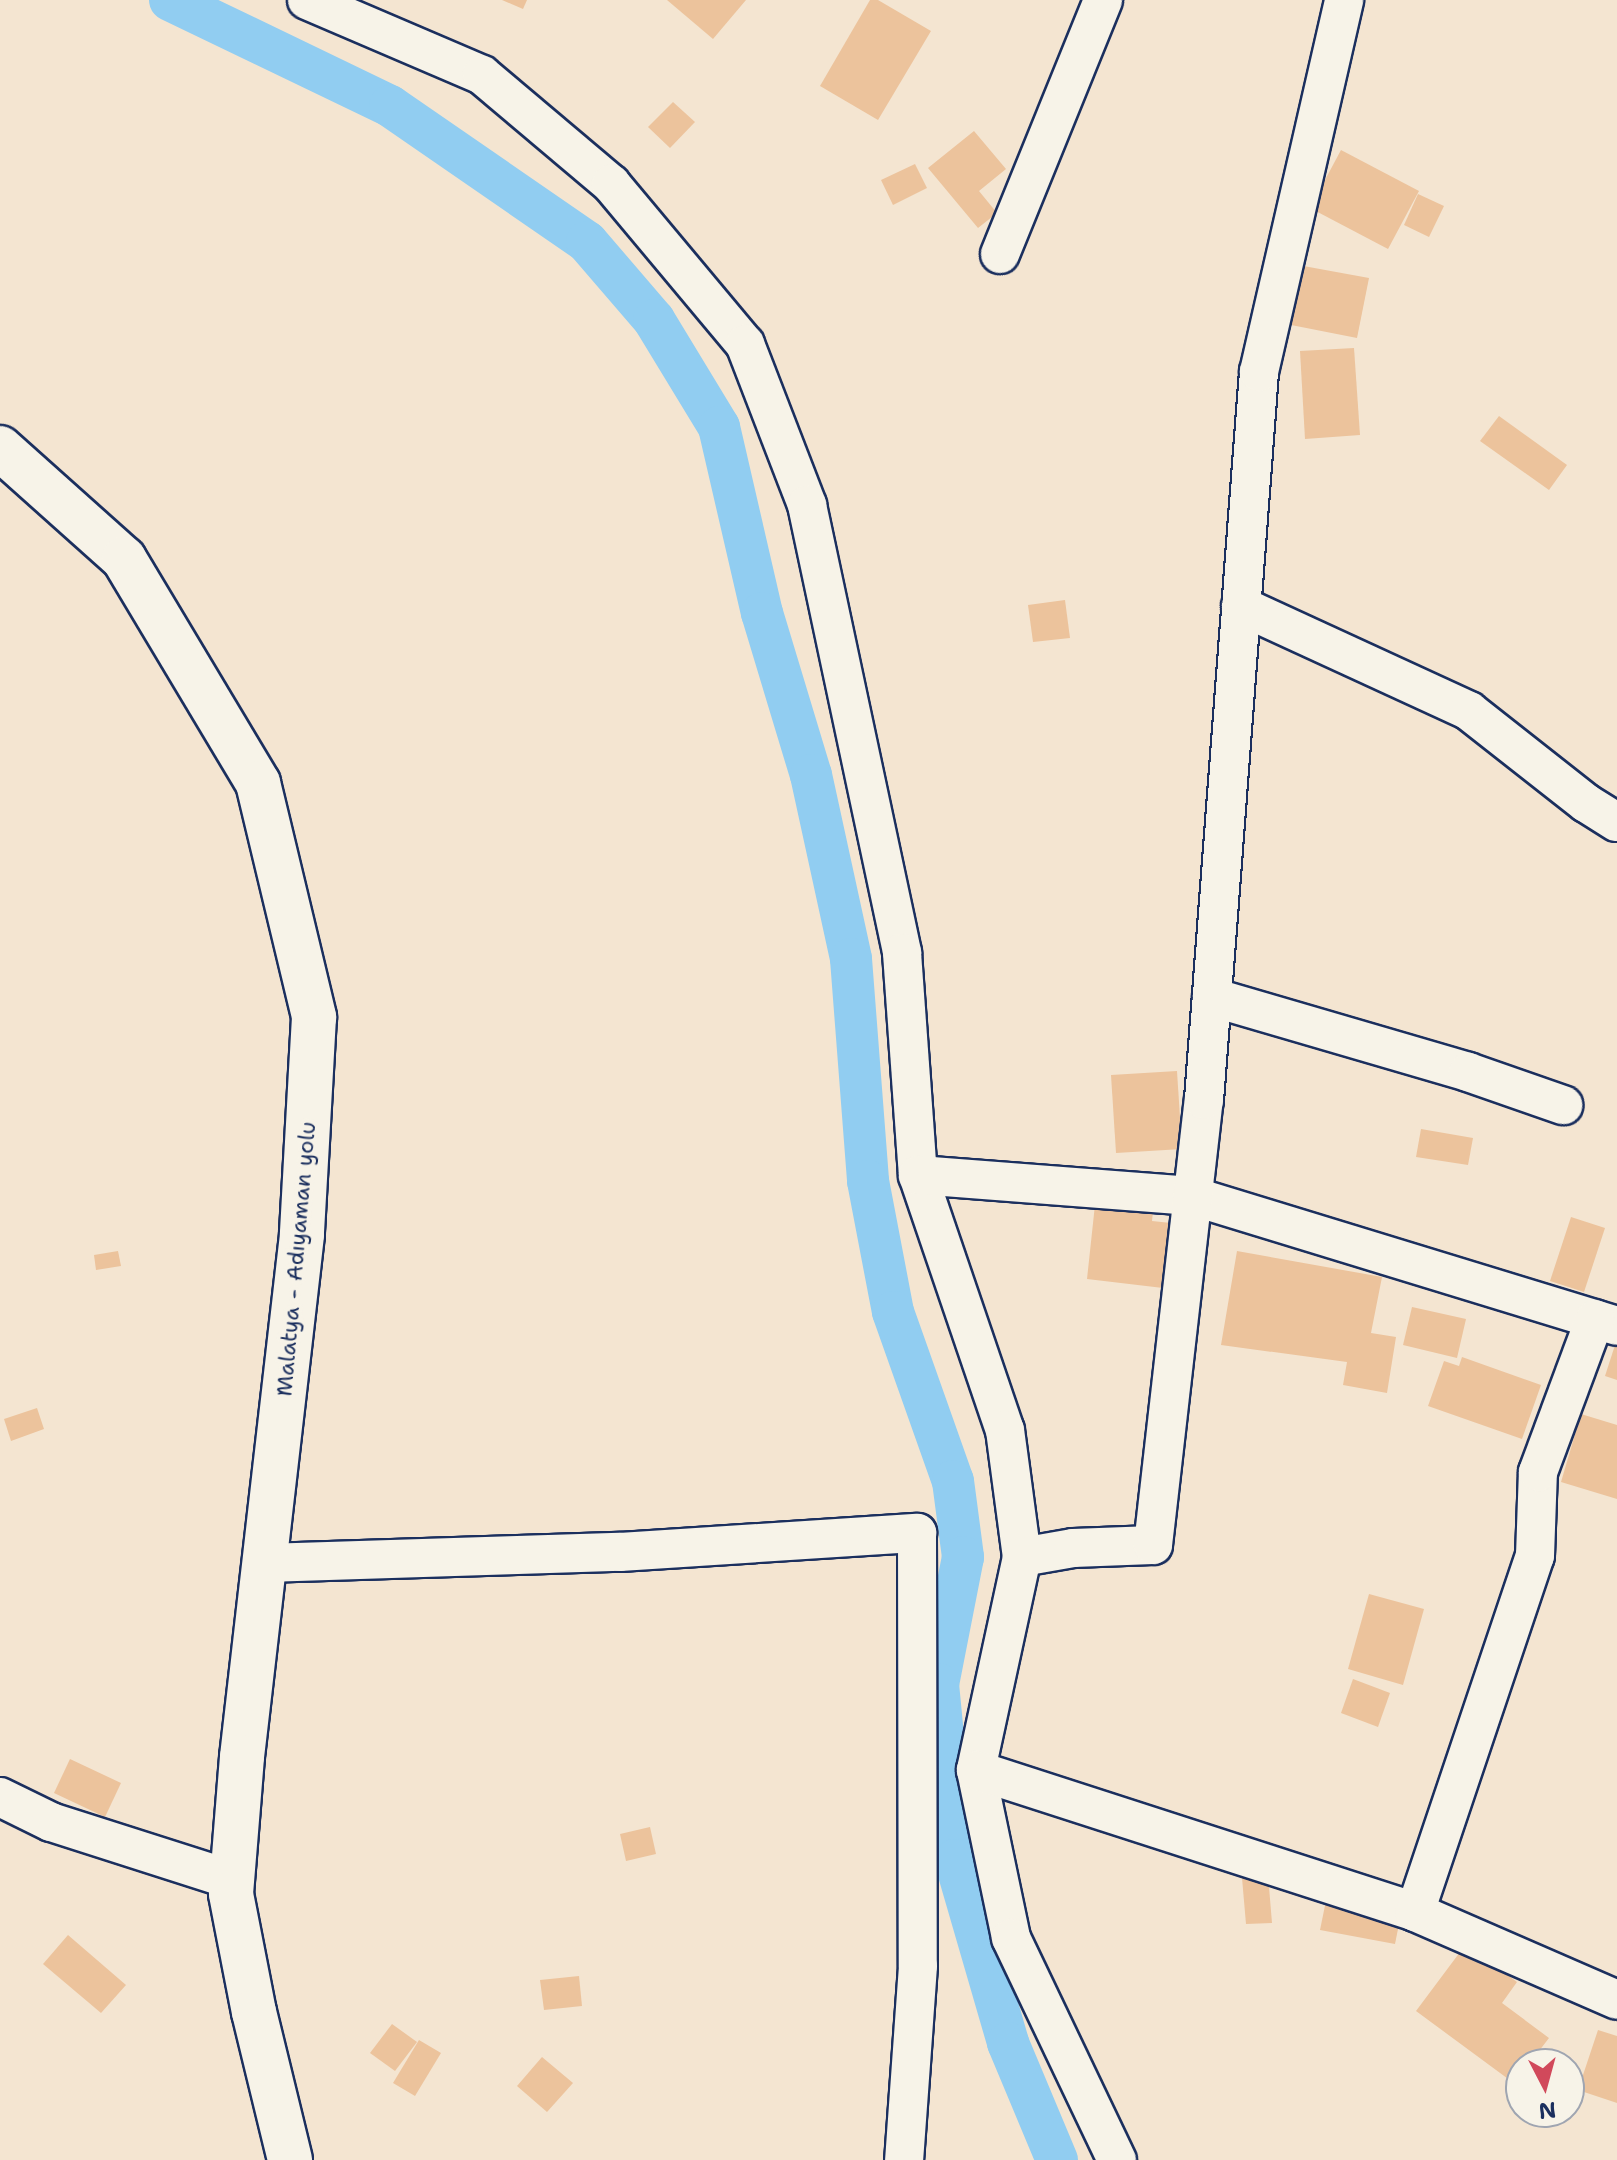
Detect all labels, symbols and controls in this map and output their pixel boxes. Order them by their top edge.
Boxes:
street label: Malatya - Adıyaman yolu [271,1121,321,1397]
north arrow [1505,2048,1585,2128]
text: N [1537,2095,1558,2126]

